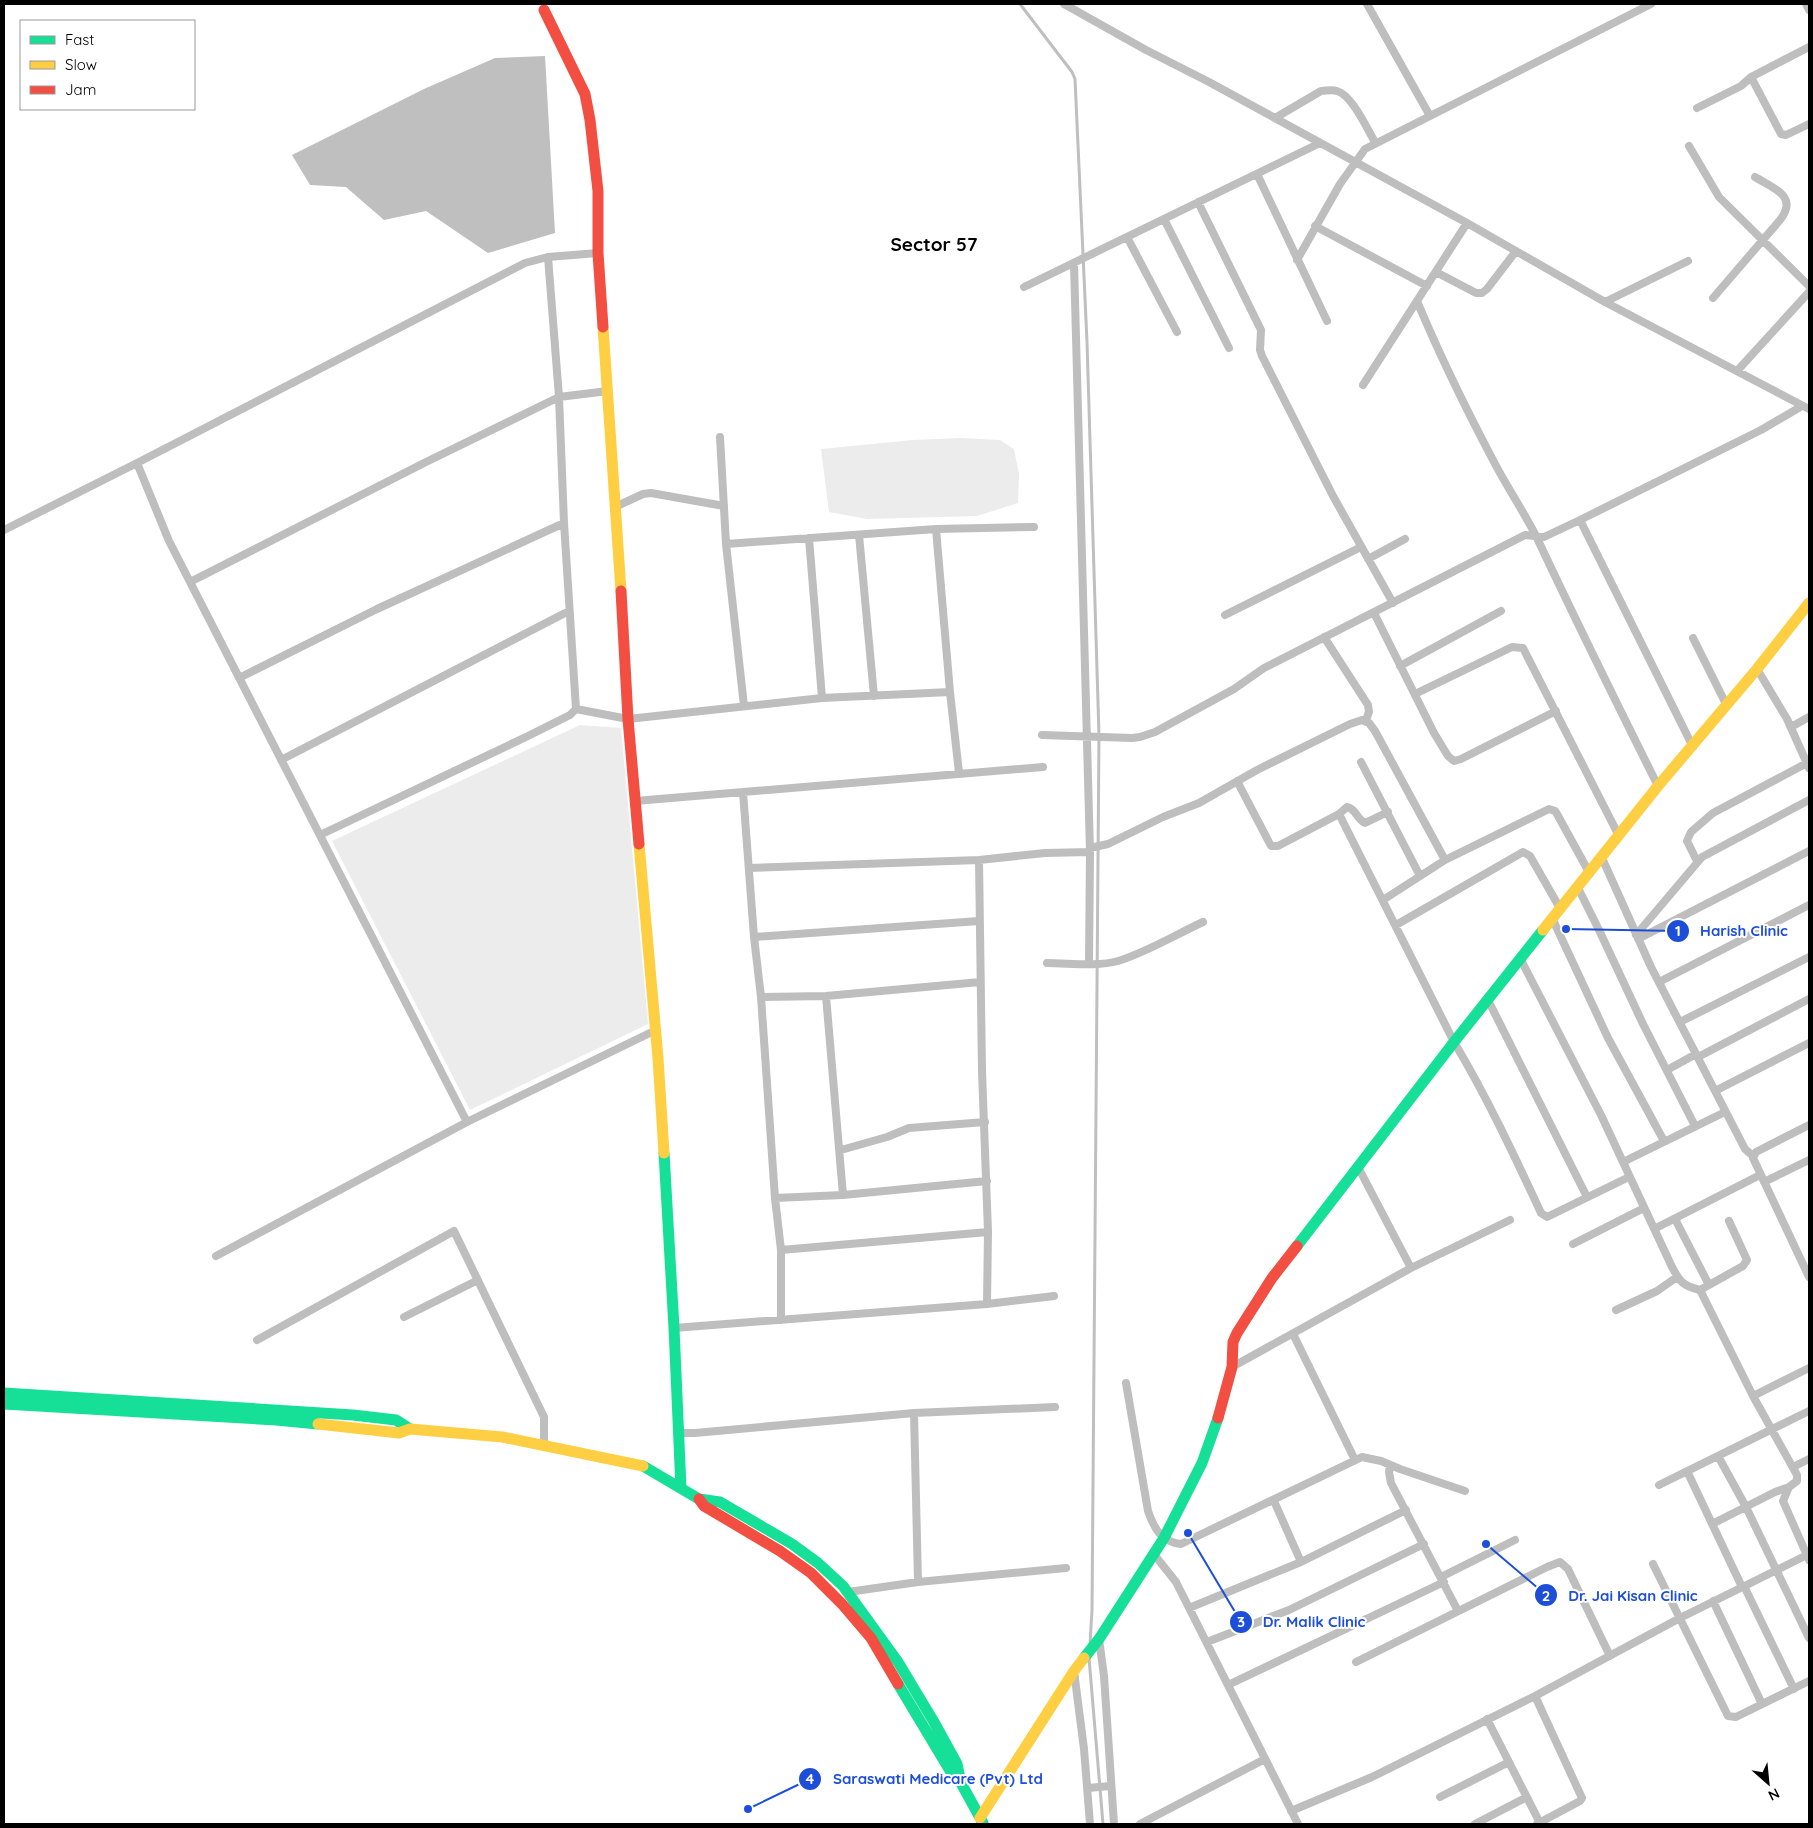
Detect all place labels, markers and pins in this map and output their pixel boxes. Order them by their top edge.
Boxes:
callout: Harish Clinic [1665,916,1798,946]
callout: Dr. Jai Kisan Clinic [1533,1580,1707,1610]
callout: Dr. Malik Clinic [1228,1607,1376,1637]
callout: Saraswati Medicare (Pvt) Ltd [798,1764,1053,1794]

